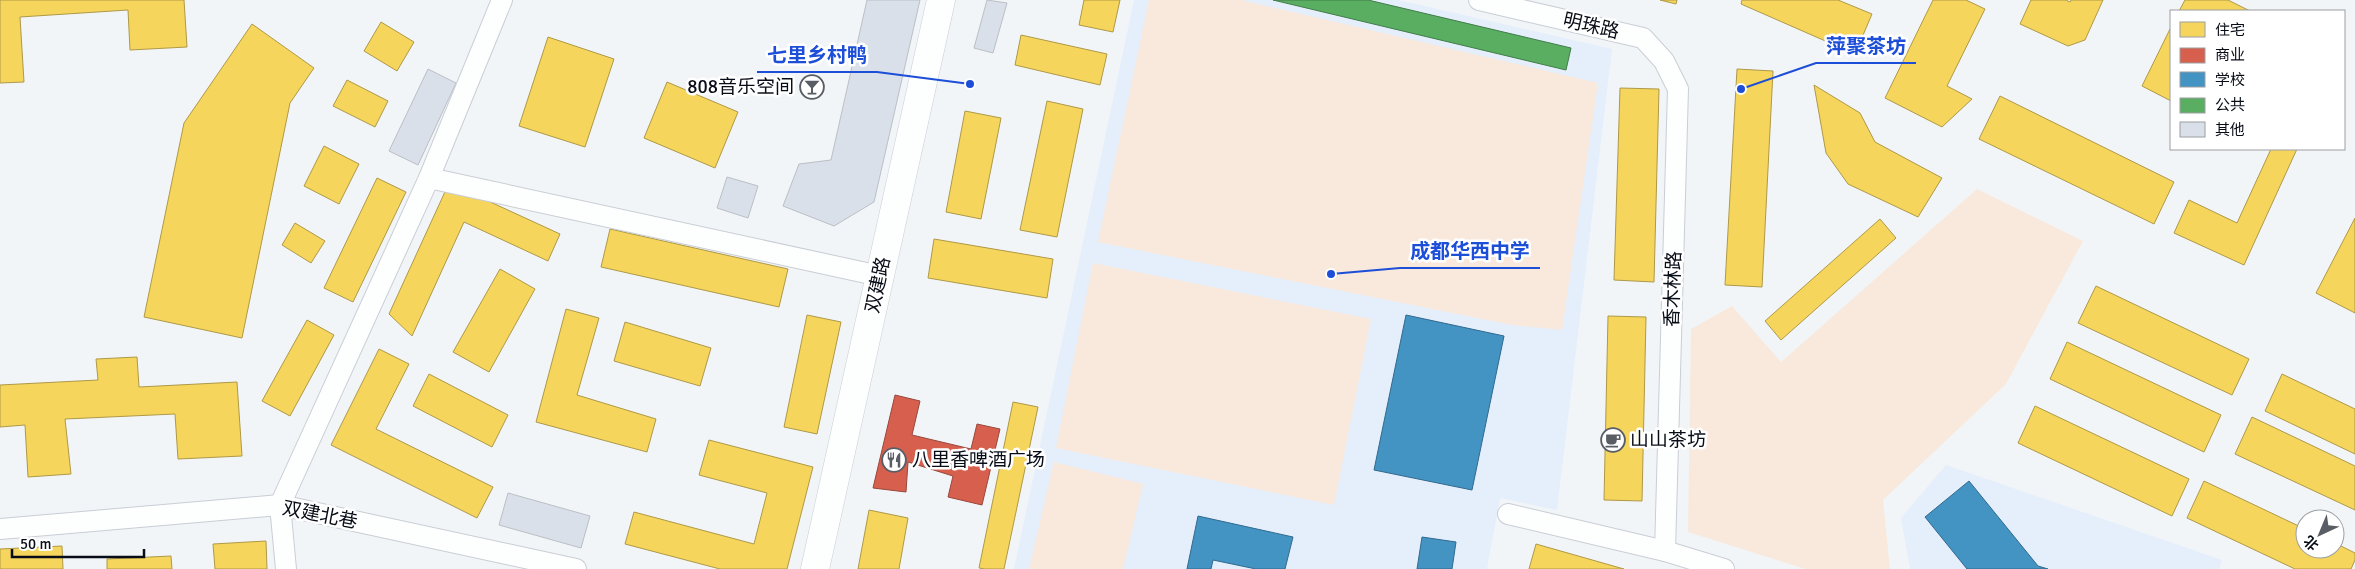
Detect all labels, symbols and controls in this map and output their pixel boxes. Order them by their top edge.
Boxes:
street label: 明珠路 [1561,8,1621,44]
legend [2170,10,2345,150]
text: 住宅 [2215,21,2245,39]
callout: 萍聚茶坊 [1816,28,1916,63]
text: 萍聚茶坊 [1826,34,1906,59]
callout: 七里乡村鸭 [757,37,877,72]
text: 七里乡村鸭 [767,43,867,68]
text: 商业 [2215,46,2245,64]
text: 学校 [2215,71,2245,89]
bar icon: 808音乐空间 [799,74,825,100]
place label: 808音乐空间 [687,75,794,99]
text: 公共 [2215,96,2245,114]
text: 其他 [2215,121,2245,139]
callout: 成都华西中学 [1400,233,1540,268]
text: 成都华西中学 [1410,239,1530,264]
street label: 香木林路 [1660,251,1686,327]
street label: 双建路 [860,255,896,315]
cafe icon: 山山茶坊 [1600,427,1626,453]
place label: 山山茶坊 [1630,428,1706,452]
restaurant icon: 八里香啤酒广场 [881,447,907,473]
place label: 八里香啤酒广场 [912,448,1045,472]
street label: 双建北巷 [280,496,360,534]
north arrow [2295,509,2345,559]
scale bar [12,526,145,558]
text: 北 [2300,532,2322,554]
text: 50 m [20,535,51,553]

